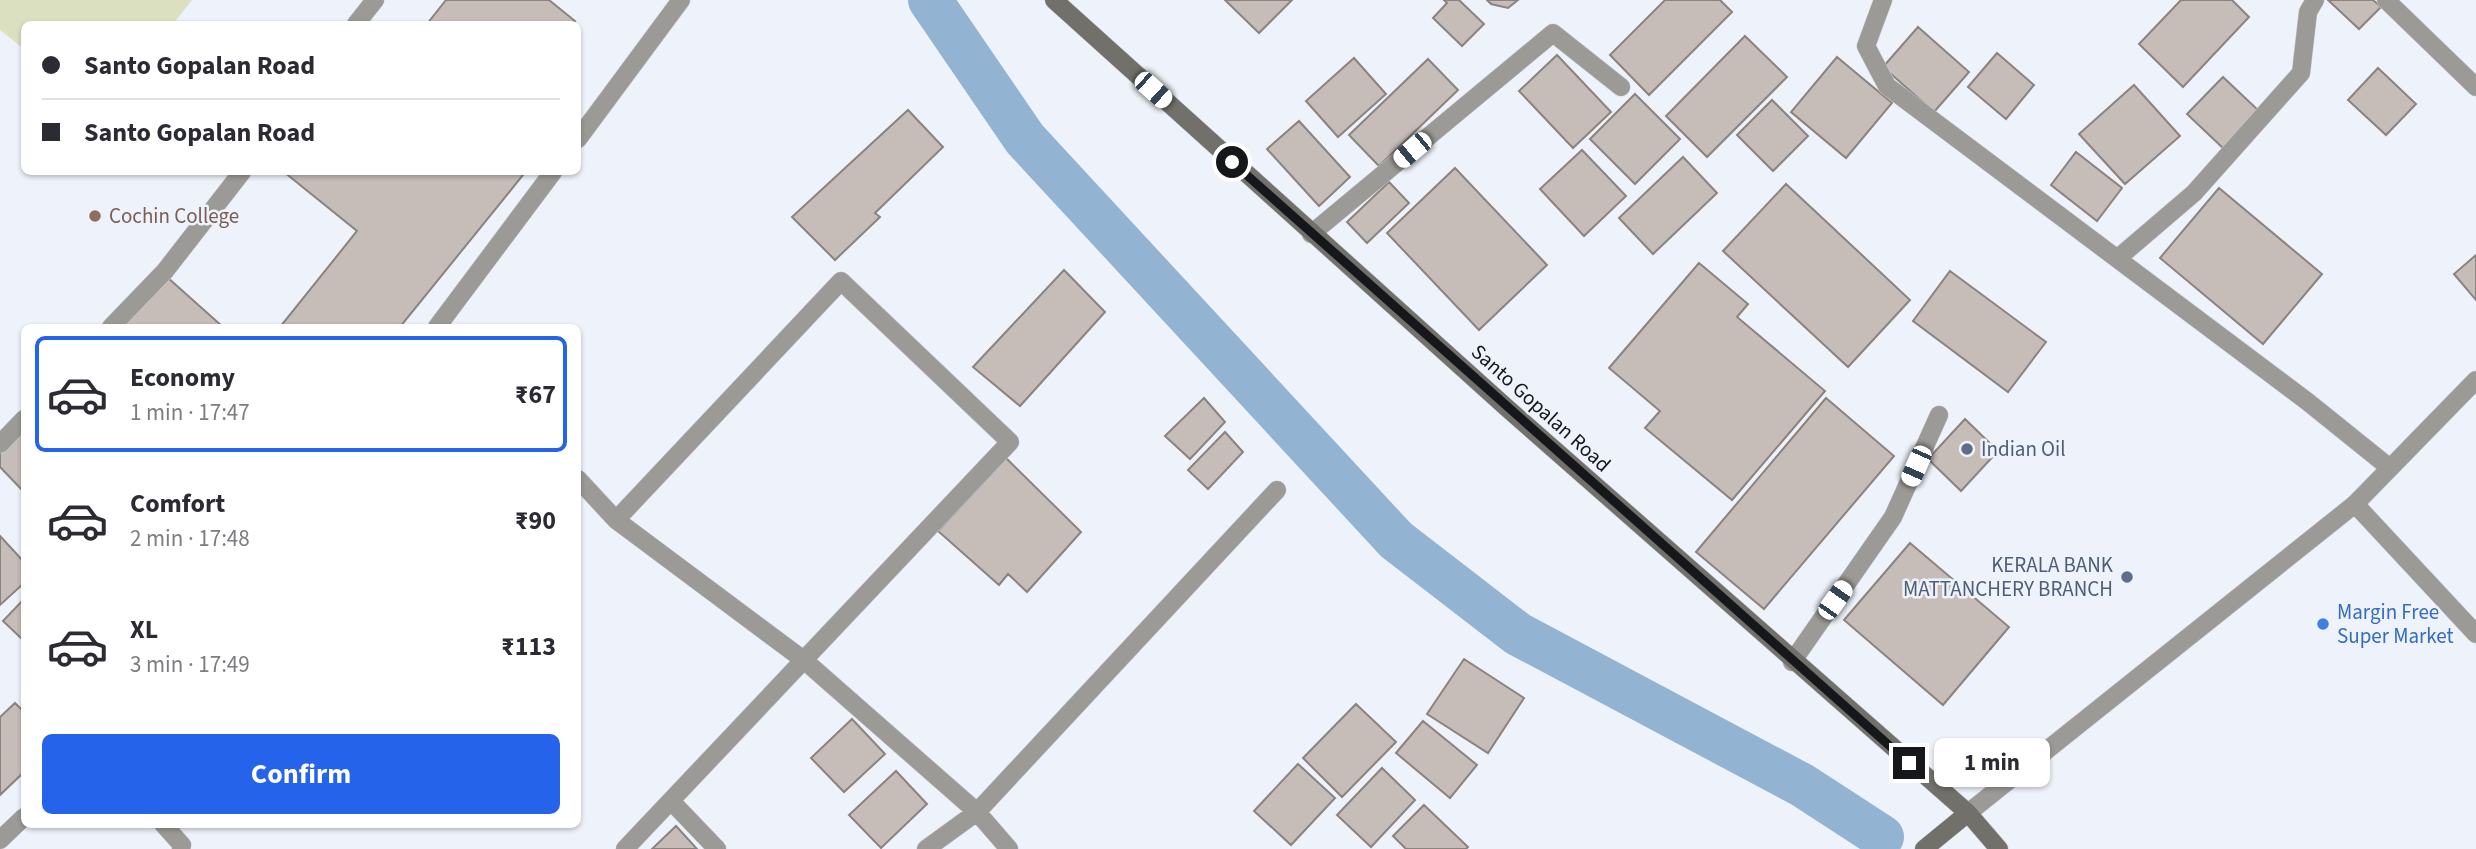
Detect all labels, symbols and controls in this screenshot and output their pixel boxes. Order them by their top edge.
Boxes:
text: Santo Gopalan Road [84,47,315,84]
car [1131,68,1176,112]
text: Santo Gopalan Road [84,114,315,151]
car [1390,128,1435,172]
route start [1216,146,1248,178]
place label: Cochin College [109,201,239,231]
marker: Cochin College [87,208,103,224]
street label: Santo Gopalan Road [1465,337,1617,479]
text: Economy [130,359,235,396]
icon: car [46,363,109,426]
text: ₹67 [515,376,556,413]
text: 1 min · 17:47 [130,396,250,429]
place label: Indian Oil [1981,434,2066,464]
marker: Indian Oil [1959,441,1975,457]
car [1898,443,1935,489]
text: Comfort [130,485,225,522]
icon: car [46,489,109,552]
text: ₹90 [515,502,556,539]
text: 2 min · 17:48 [130,522,250,555]
place label: KERALA BANK MATTANCHERY BRANCH [1903,550,2114,604]
marker: KERALA BANK MATTANCHERY BRANCH [2119,569,2135,585]
car [1815,577,1856,623]
place label: Margin Free Super Market [2337,597,2454,651]
text: XL [130,611,158,648]
icon: car [46,615,109,678]
marker: Margin Free Super Market [2315,616,2331,632]
text: ₹113 [501,628,556,665]
text: 3 min · 17:49 [130,648,250,681]
button: Confirm [42,734,560,814]
callout: 1 min [1934,738,2049,788]
text: 1 min [1964,746,2020,779]
route end [1893,747,1925,779]

